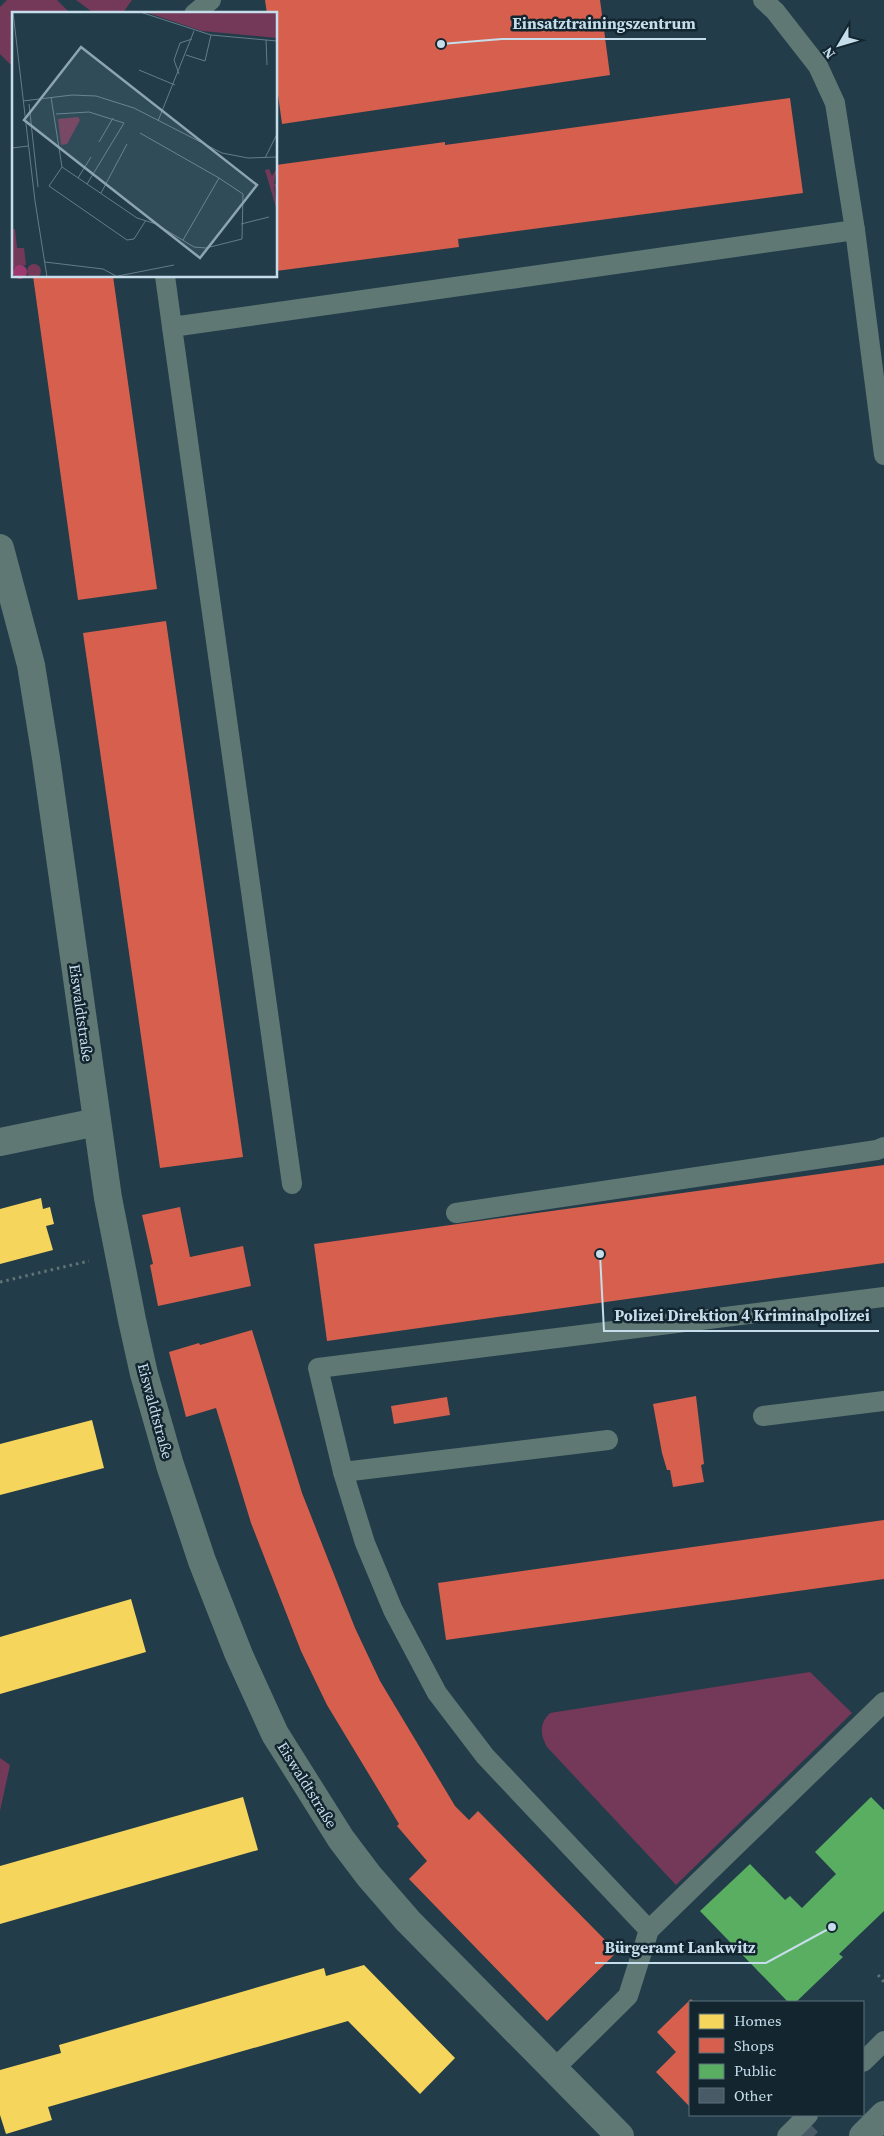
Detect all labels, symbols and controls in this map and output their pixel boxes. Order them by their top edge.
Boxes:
callout: Einsatztrainingszentrum [502,8,706,39]
inset map [12,12,278,278]
text: Einsatztrainingszentrum [512,12,696,34]
north arrow [814,20,864,70]
text: N [818,43,840,63]
street label: Eiswaldtstraße [64,963,99,1063]
callout: Polizei Direktion 4 Kriminalpolizei [604,1300,879,1331]
text: Polizei Direktion 4 Kriminalpolizei [614,1304,870,1326]
street label: Eiswaldtstraße [133,1361,178,1461]
street label: Eiswaldtstraße [272,1737,343,1832]
callout: Bürgeramt Lankwitz [595,1932,766,1963]
text: Bürgeramt Lankwitz [604,1936,756,1958]
legend [689,2001,864,2116]
text: Homes [734,2010,781,2031]
text: Shops [734,2035,774,2056]
text: Public [734,2060,776,2081]
text: Other [734,2085,773,2106]

